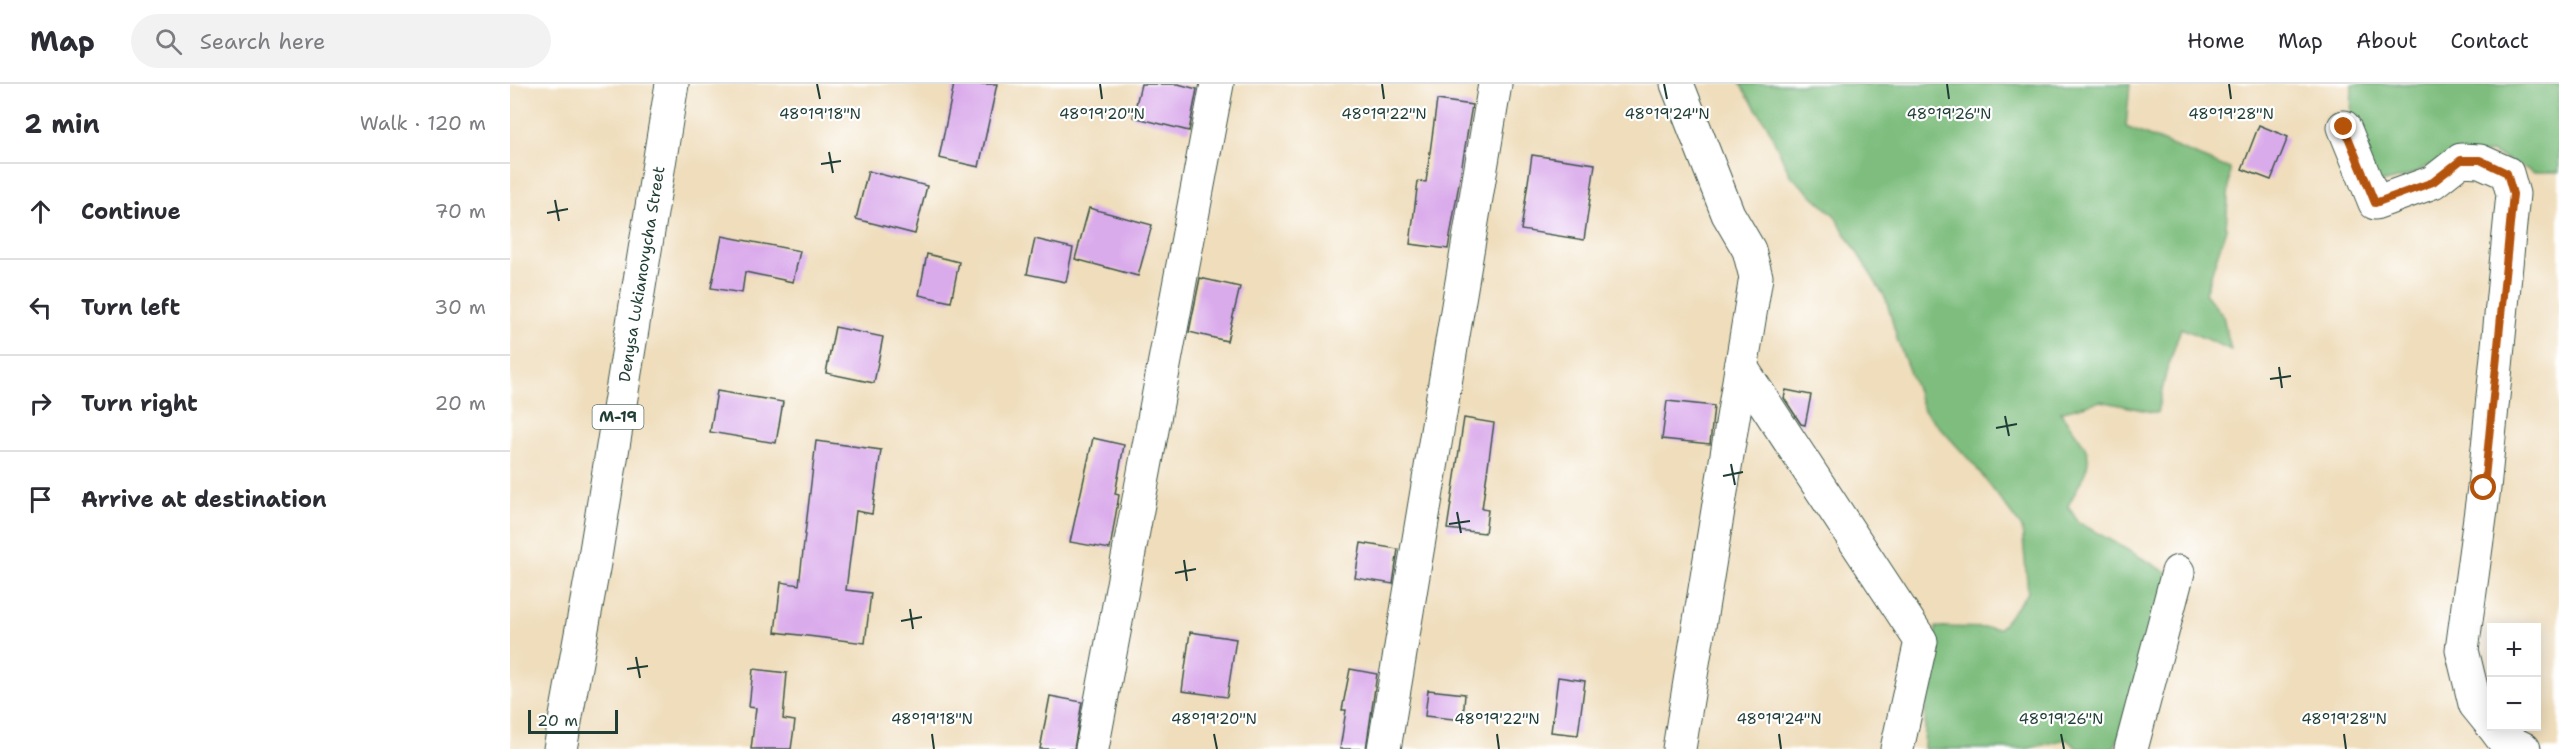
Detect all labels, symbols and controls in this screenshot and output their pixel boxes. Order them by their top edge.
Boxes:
search box [131,14,551,68]
text: Map [30,22,95,60]
icon: search [152,25,185,58]
text: Search here [200,27,325,56]
text: Home [2187,27,2245,55]
text: Map [2278,27,2323,55]
text: About [2356,27,2417,55]
text: Contact [2450,27,2529,55]
text: 48°19'18"N [779,104,861,124]
text: 48°19'20"N [1059,104,1145,124]
text: 48°19'22"N [1341,104,1427,124]
text: 48°19'24"N [1624,104,1710,124]
text: 48°19'26"N [1907,104,1991,124]
text: 48°19'28"N [2188,104,2274,124]
text: 2 min [24,106,100,141]
text: Walk · 120 m [360,110,486,136]
route end [2330,113,2356,139]
street label: Denysa Lukianovycha Street [614,164,669,383]
icon: ahead [24,195,57,228]
text: Continue [81,197,181,226]
text: 70 m [434,198,486,224]
icon: left [24,291,57,324]
text: Turn left [81,293,180,322]
text: 30 m [434,294,486,320]
icon: right [24,387,57,420]
text: Turn right [81,389,198,418]
text: 20 m [435,390,486,416]
road number: М-19 [592,405,644,429]
route start [2470,474,2496,500]
icon: arrive [24,483,57,516]
text: Arrive at destination [81,485,327,514]
map controls [2487,623,2541,731]
button: + [2487,623,2541,677]
button: − [2487,677,2541,731]
scale bar [528,707,618,734]
text: 48°19'18"N [891,709,973,729]
text: 48°19'20"N [1171,709,1257,729]
text: 48°19'22"N [1454,709,1540,729]
text: 48°19'24"N [1736,709,1822,729]
text: 48°19'26"N [2019,709,2103,729]
text: 48°19'28"N [2301,709,2387,729]
text: 20 m [537,710,578,731]

